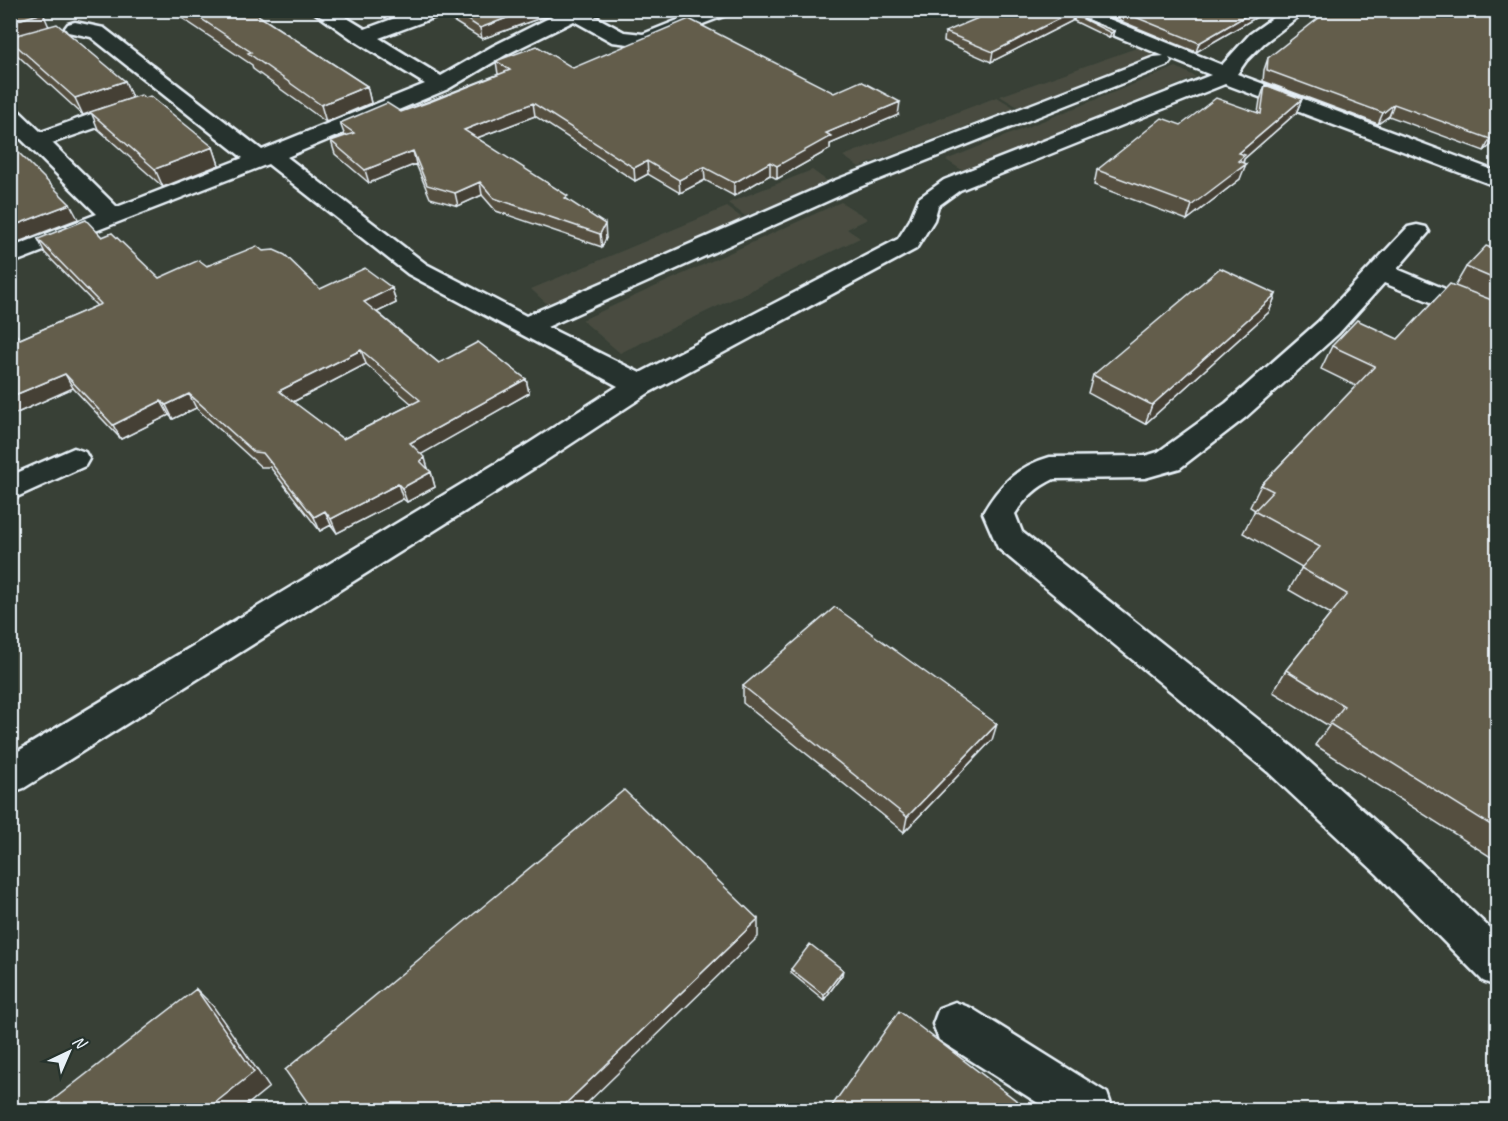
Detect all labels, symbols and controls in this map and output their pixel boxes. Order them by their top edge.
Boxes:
north arrow [39,1022,99,1082]
text: N [68,1031,91,1055]

